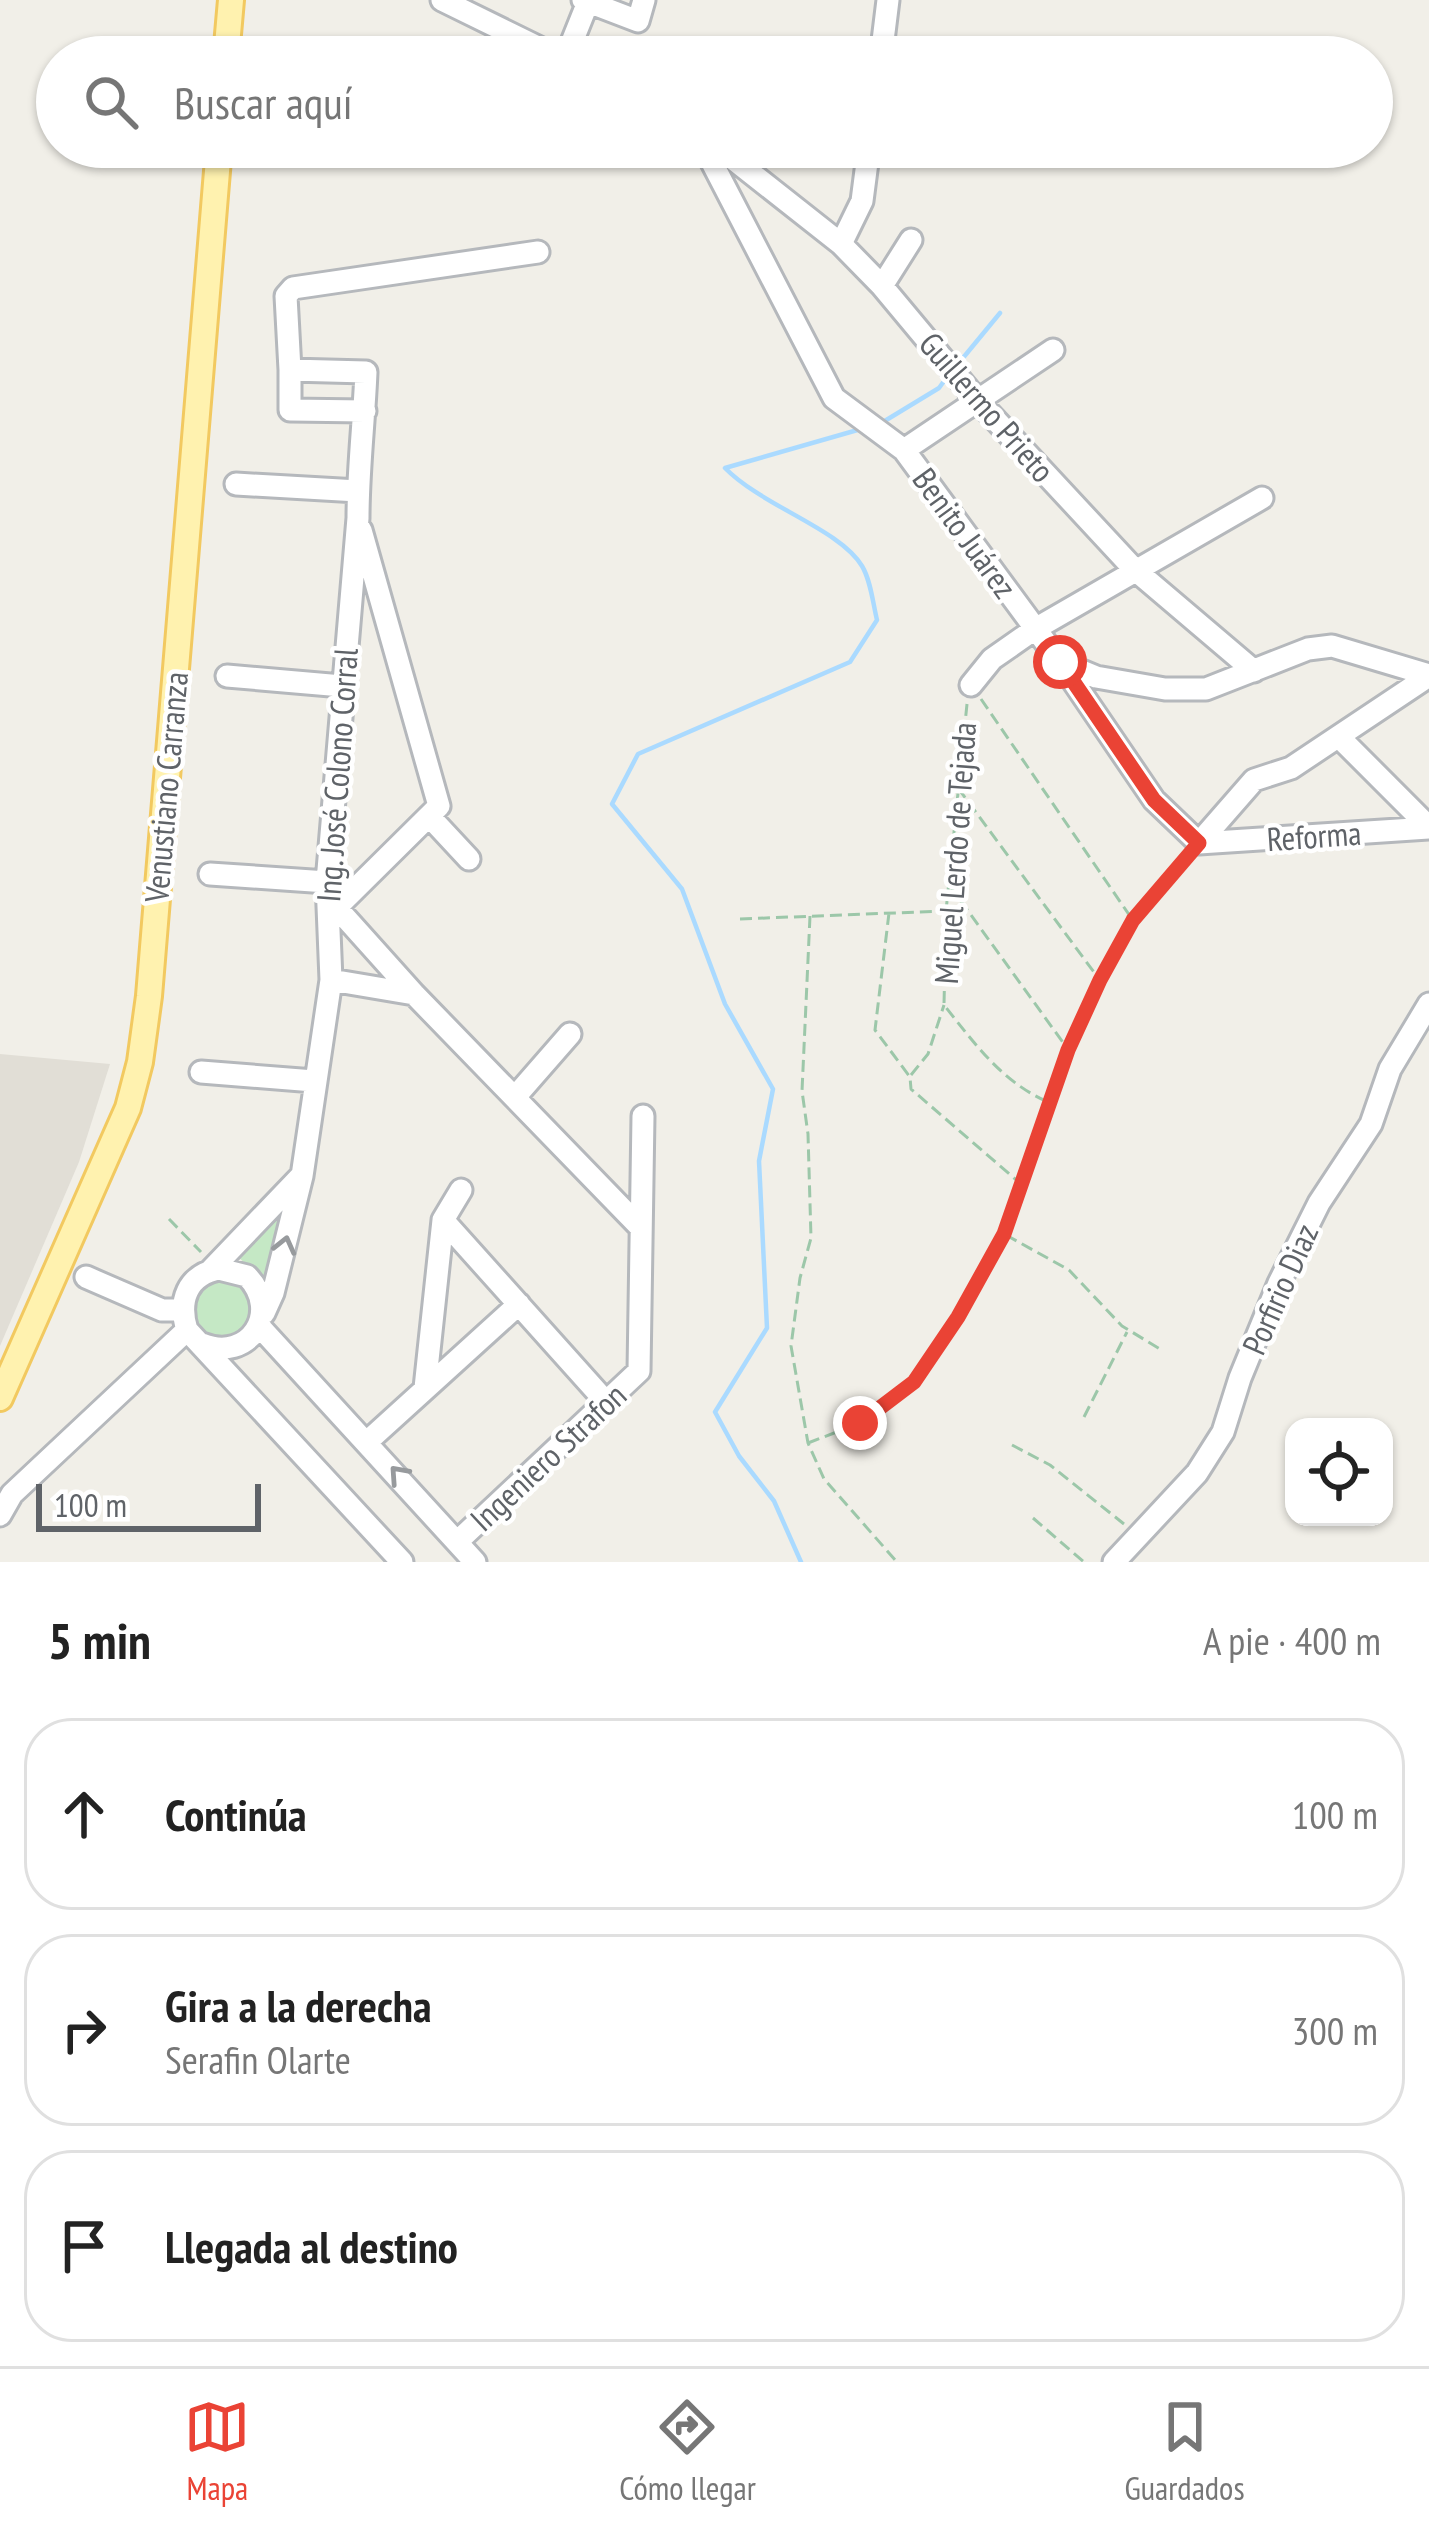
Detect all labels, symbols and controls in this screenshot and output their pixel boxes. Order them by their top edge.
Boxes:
search box [36,36,1393,168]
icon: search [78,69,144,135]
text: Buscar aquí [174,73,353,131]
street label: Guillermo Prieto [910,323,1064,491]
street label: Benito Juárez [904,459,1027,606]
route start [1033,635,1087,689]
street label: Ing. José Colono Corral [306,646,367,903]
street label: Venustiano Carranza [134,670,197,905]
street label: Miguel Lerdo de Tejada [924,721,985,985]
street label: Reforma [1265,811,1363,860]
street label: Porfirio Diaz [1232,1217,1327,1361]
one-way arrow [271,1236,296,1256]
street label: Ingeniero Strafon [461,1373,635,1540]
route end [833,1396,887,1450]
map controls [1285,1418,1393,1526]
button: locate [1285,1418,1393,1526]
one-way arrow [391,1467,412,1488]
scale bar [36,1478,261,1531]
text: 100 m [54,1483,127,1526]
text: 5 min [48,1607,151,1673]
text: A pie · 400 m [1203,1615,1381,1666]
icon: ahead [51,1781,117,1847]
text: Continúa [165,1785,307,1843]
text: 100 m [1292,1789,1378,1840]
text: Gira a la derecha [165,1976,432,2034]
icon: right [51,1997,117,2063]
text: 300 m [1292,2005,1378,2056]
text: Serafin Olarte [165,2034,351,2085]
icon: arrive [51,2213,117,2279]
text: Llegada al destino [165,2217,458,2275]
tab: Mapa [184,2394,250,2509]
tab: Cómo llegar [619,2394,756,2509]
tab: Guardados [1125,2394,1245,2509]

